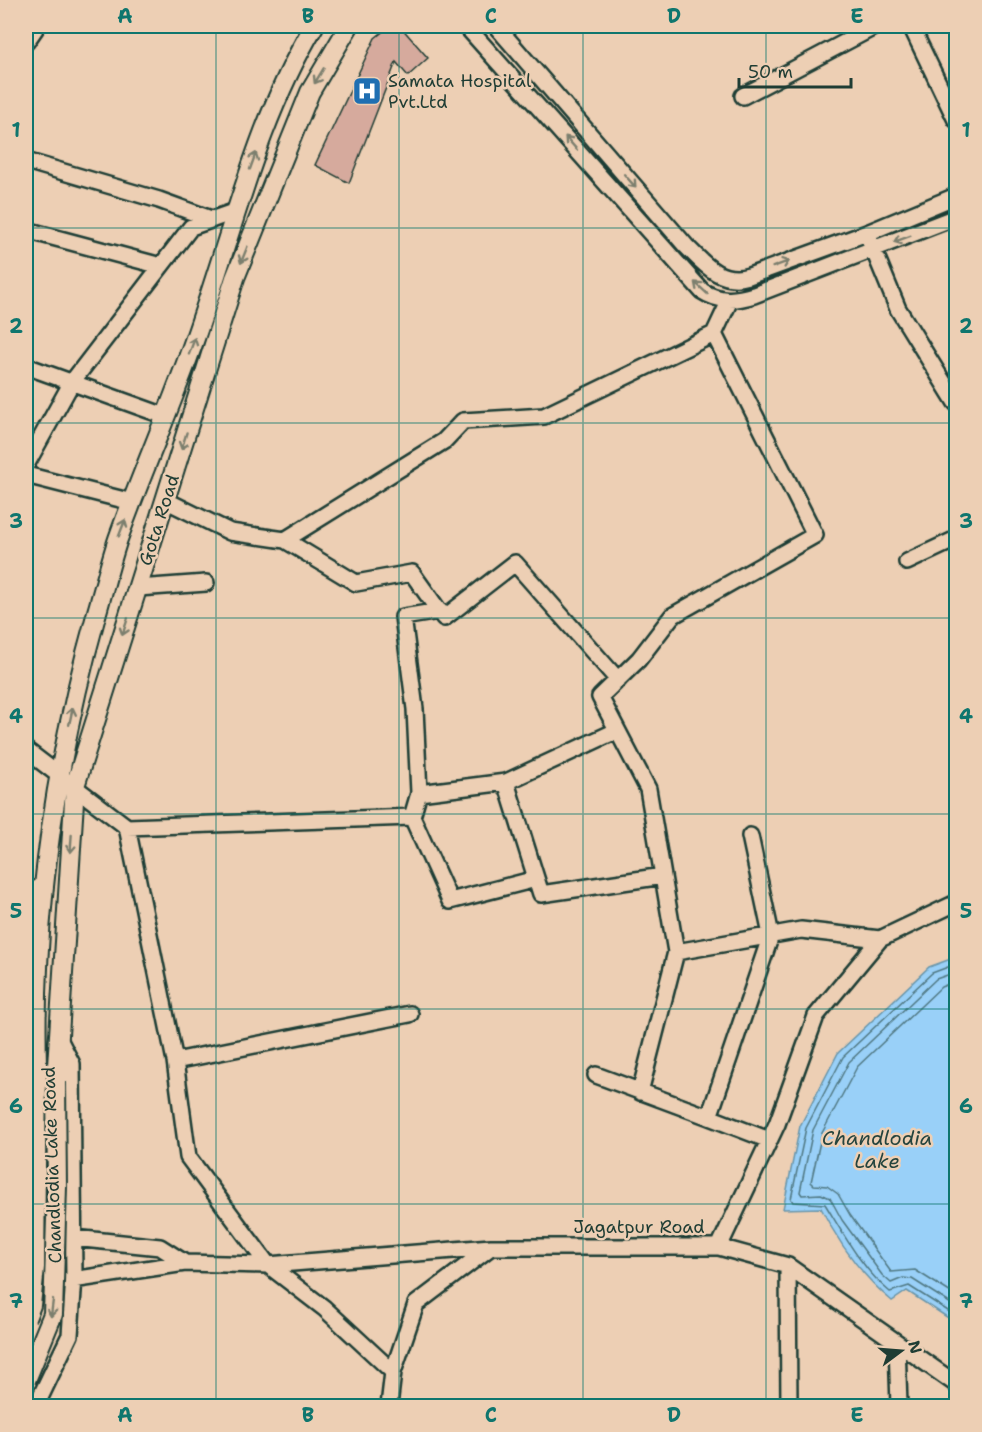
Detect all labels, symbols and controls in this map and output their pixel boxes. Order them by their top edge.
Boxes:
text: A [117,3,133,29]
text: B [302,3,314,29]
text: C [485,3,497,29]
text: D [667,3,681,29]
text: E [850,3,864,29]
scale bar [739,51,852,89]
text: 50 m [748,60,793,84]
one-way arrow [313,67,325,84]
place label: Samata Hospital Pvt.Ltd [388,69,532,114]
hospital icon: Samata Hospital Pvt.Ltd [351,75,383,107]
text: 1 [11,117,21,143]
text: 1 [961,117,971,143]
one-way arrow [564,136,578,151]
one-way arrow [249,152,260,171]
one-way arrow [623,173,637,188]
one-way arrow [894,234,912,245]
one-way arrow [238,246,249,264]
one-way arrow [771,258,790,269]
one-way arrow [694,281,709,295]
text: 2 [9,313,23,339]
text: 2 [959,313,973,339]
one-way arrow [187,337,198,356]
one-way arrow [178,431,189,450]
street label: Gota Road [133,471,185,569]
text: 3 [9,508,23,534]
text: 3 [959,508,973,534]
one-way arrow [118,519,129,538]
one-way arrow [119,617,130,636]
text: 4 [9,703,23,729]
text: 4 [959,703,973,729]
one-way arrow [66,707,78,726]
one-way arrow [65,834,76,854]
text: 5 [10,898,22,924]
text: 5 [960,898,972,924]
street label: Chandlodia Lake Road [37,1066,67,1264]
text: 6 [9,1093,23,1119]
text: 6 [959,1093,973,1119]
water label: Chandlodia Lake [822,1125,932,1174]
street label: Jagatpur Road [573,1215,705,1239]
text: 7 [9,1288,23,1314]
text: 7 [959,1288,973,1314]
one-way arrow [46,1298,57,1317]
north arrow [871,1321,931,1381]
text: N [903,1338,927,1356]
text: A [117,1402,133,1428]
text: B [302,1402,314,1428]
text: C [485,1402,497,1428]
text: D [667,1402,681,1428]
text: E [850,1402,864,1428]

